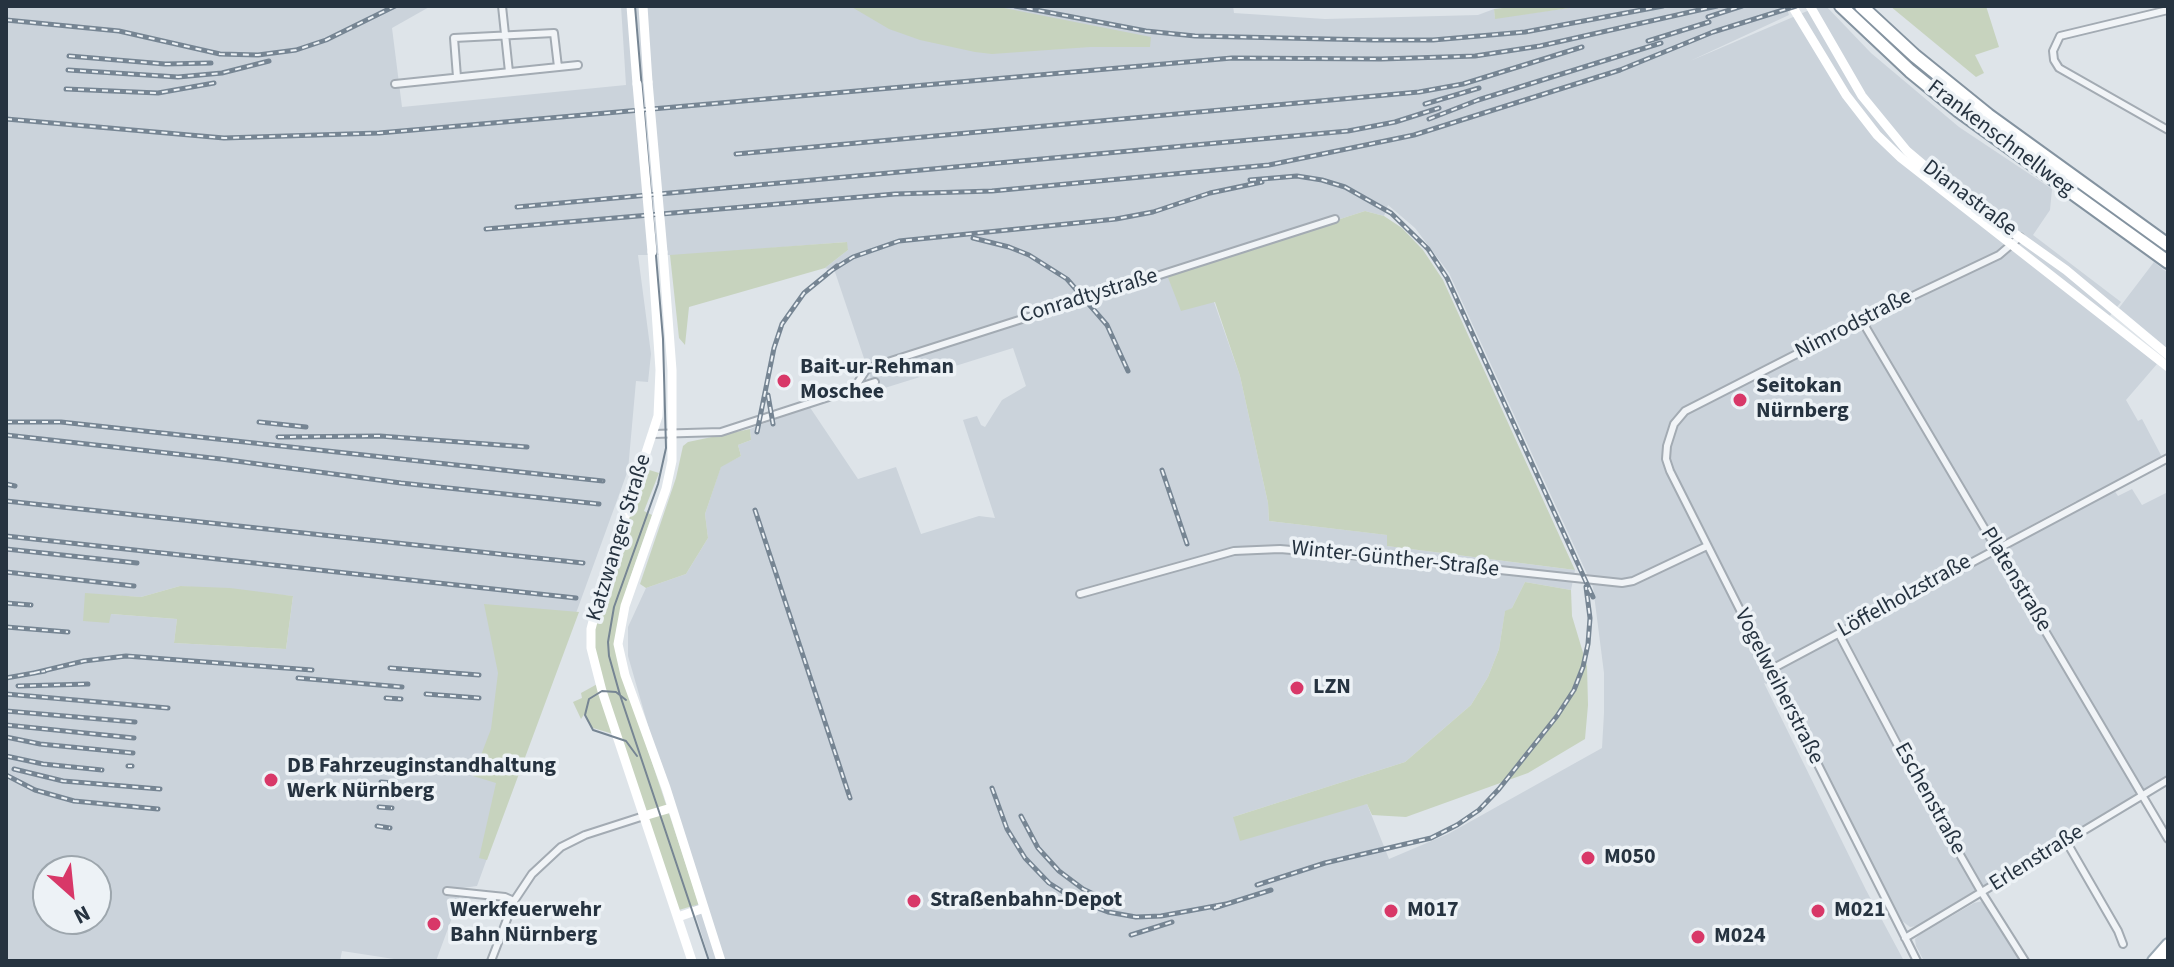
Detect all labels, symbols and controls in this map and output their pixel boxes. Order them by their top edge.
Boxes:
street label: Frankenschnellweg [1921,75,2079,203]
street label: Dianastraße [1917,155,2021,243]
street label: Conradtystraße [1017,264,1161,330]
street label: Nimrodstraße [1791,284,1917,366]
place label: Bait-ur-Rehman Moschee [800,355,954,406]
marker: Bait-ur-Rehman Moschee [775,372,793,390]
place label: Seitokan Nürnberg [1756,374,1849,426]
marker: Seitokan Nürnberg [1731,391,1749,409]
street label: Katzwanger Straße [582,451,658,625]
street label: Platenstraße [1974,523,2056,637]
street label: Winter-Günther-Straße [1290,536,1500,584]
street label: Löffelholzstraße [1834,550,1976,644]
street label: Vogelweiherstraße [1727,605,1829,769]
place label: LZN [1313,675,1351,701]
marker: LZN [1288,679,1306,697]
street label: Eschenstraße [1887,738,1971,860]
place label: DB Fahrzeuginstandhaltung Werk Nürnberg [287,754,556,806]
marker: DB Fahrzeuginstandhaltung Werk Nürnberg [262,771,280,789]
street label: Erlenstraße [1985,820,2089,898]
place label: M050 [1604,845,1656,871]
marker: M050 [1579,849,1597,867]
north arrow [32,855,112,935]
place label: Straßenbahn-Depot [930,888,1122,914]
marker: Straßenbahn-Depot [905,892,923,910]
text: N [68,897,96,932]
place label: Werkfeuerwehr Bahn Nürnberg [450,898,601,950]
place label: M017 [1407,898,1459,924]
place label: M021 [1834,898,1886,924]
marker: M017 [1382,902,1400,920]
marker: M021 [1809,902,1827,920]
marker: Werkfeuerwehr Bahn Nürnberg [425,915,443,933]
place label: M024 [1714,924,1766,950]
marker: M024 [1689,928,1707,946]

